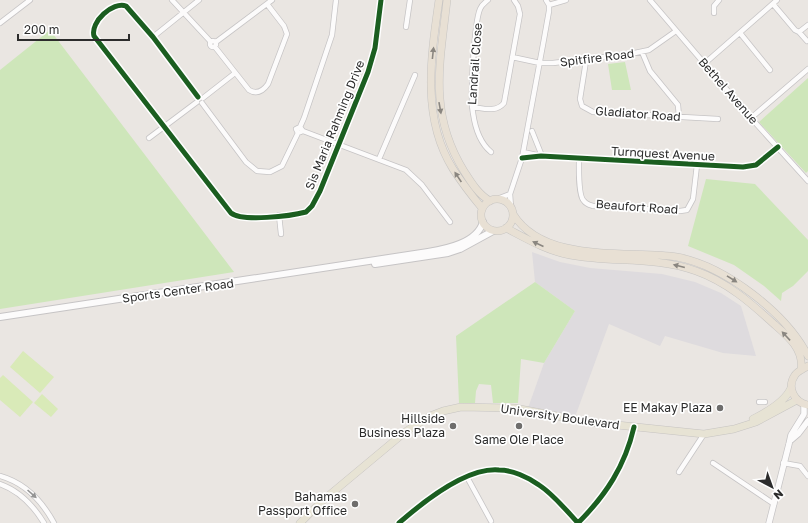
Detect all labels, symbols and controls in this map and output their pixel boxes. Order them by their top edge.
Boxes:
scale bar [18,16,129,42]
text: 200 m [24,22,59,37]
street label: Landrail Close [464,22,485,106]
street label: Spitfire Road [559,46,635,69]
one-way arrow [429,47,436,59]
street label: Bethel Avenue [695,54,761,127]
street label: Sis Maria Rahming Drive [302,58,367,192]
one-way arrow [438,102,444,114]
street label: Gladiator Road [595,103,681,124]
street label: Turnquest Avenue [611,143,715,164]
one-way arrow [455,172,462,183]
street label: Beaufort Road [595,196,679,217]
one-way arrow [531,241,543,247]
one-way arrow [673,262,686,268]
street label: Sports Center Road [121,275,235,306]
one-way arrow [727,275,737,283]
one-way arrow [782,331,791,341]
place label: EE Makay Plaza [623,400,712,415]
street label: University Boulevard [500,401,620,432]
marker: EE Makay Plaza [715,403,725,413]
place label: Hillside Business Plaza [359,411,445,440]
marker: Hillside Business Plaza [448,421,458,431]
marker: Same Ole Place [514,421,524,431]
place label: Same Ole Place [474,432,564,447]
north arrow [752,467,792,507]
text: N [771,487,786,503]
one-way arrow [27,489,37,498]
place label: Bahamas Passport Office [258,489,347,518]
marker: Bahamas Passport Office [350,499,360,509]

